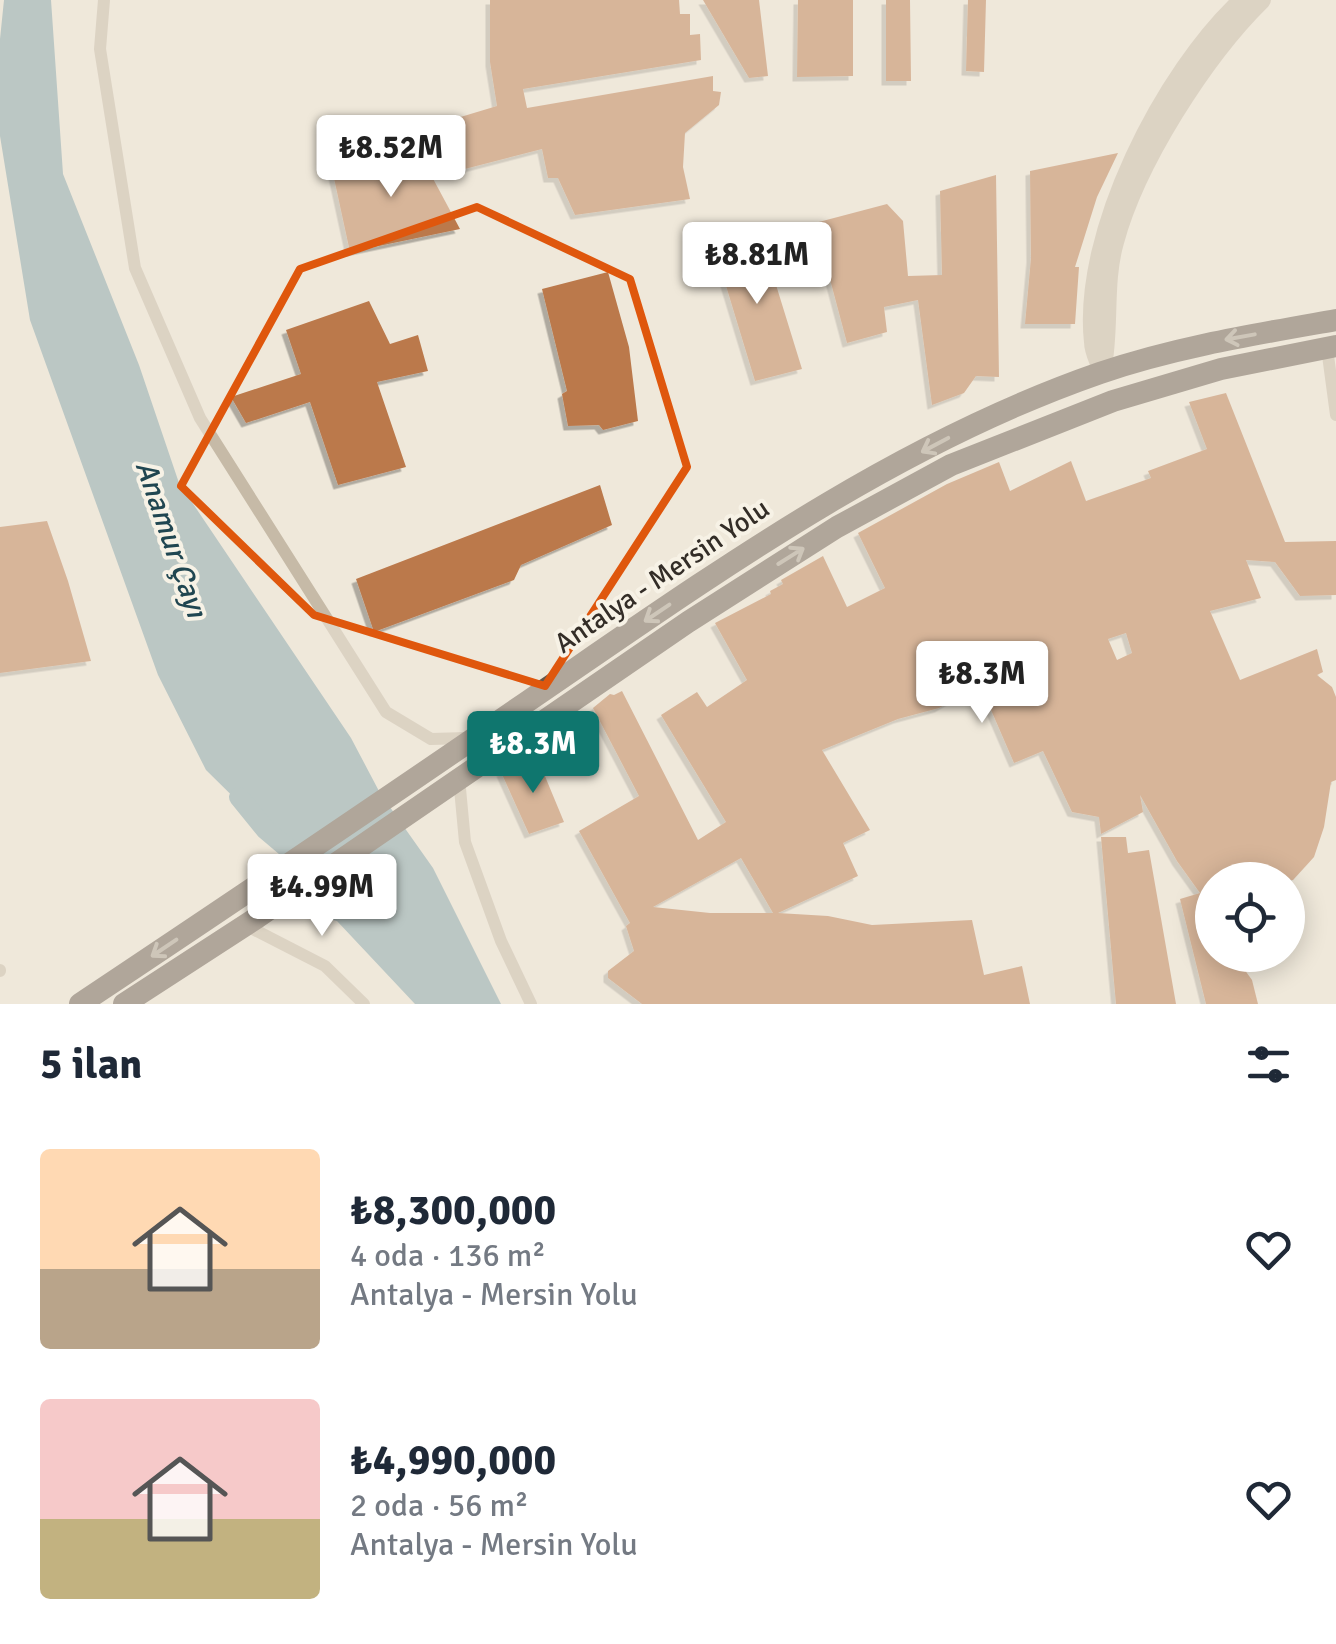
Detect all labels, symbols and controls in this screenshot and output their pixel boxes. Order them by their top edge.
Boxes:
pin: ₺8.52M [310,115,472,200]
text: ₺8.52M [339,128,443,167]
pin: ₺8.81M [676,222,838,307]
text: ₺8.81M [705,235,809,274]
one-way arrow [1225,329,1257,348]
one-way arrow [920,436,950,455]
water label: Anamur Çayı [127,456,216,624]
street label: Antalya - Mersin Yolu [548,491,776,661]
one-way arrow [777,546,805,567]
one-way arrow [643,602,671,623]
pin: ₺8.3M [912,641,1052,726]
text: ₺8.3M [938,654,1026,693]
pin: ₺8.3M [463,711,603,796]
text: ₺8.3M [489,724,577,763]
pin: ₺4.99M [241,854,403,939]
map controls [1195,862,1305,972]
button: locate [1195,862,1305,972]
text: ₺4.99M [270,867,374,906]
one-way arrow [150,938,178,959]
icon: filters [1241,1037,1296,1092]
text: 5 ilan [40,1039,142,1090]
text: ₺8,300,000 [350,1185,556,1236]
icon: home [120,1189,240,1309]
icon: heart [1241,1222,1296,1277]
text: 4 oda · 136 m² [350,1236,546,1275]
text: Antalya - Mersin Yolu [350,1275,638,1314]
text: ₺4,990,000 [350,1435,556,1486]
icon: home [120,1439,240,1559]
icon: heart [1241,1472,1296,1527]
text: 2 oda · 56 m² [350,1486,529,1525]
text: Antalya - Mersin Yolu [350,1525,638,1564]

